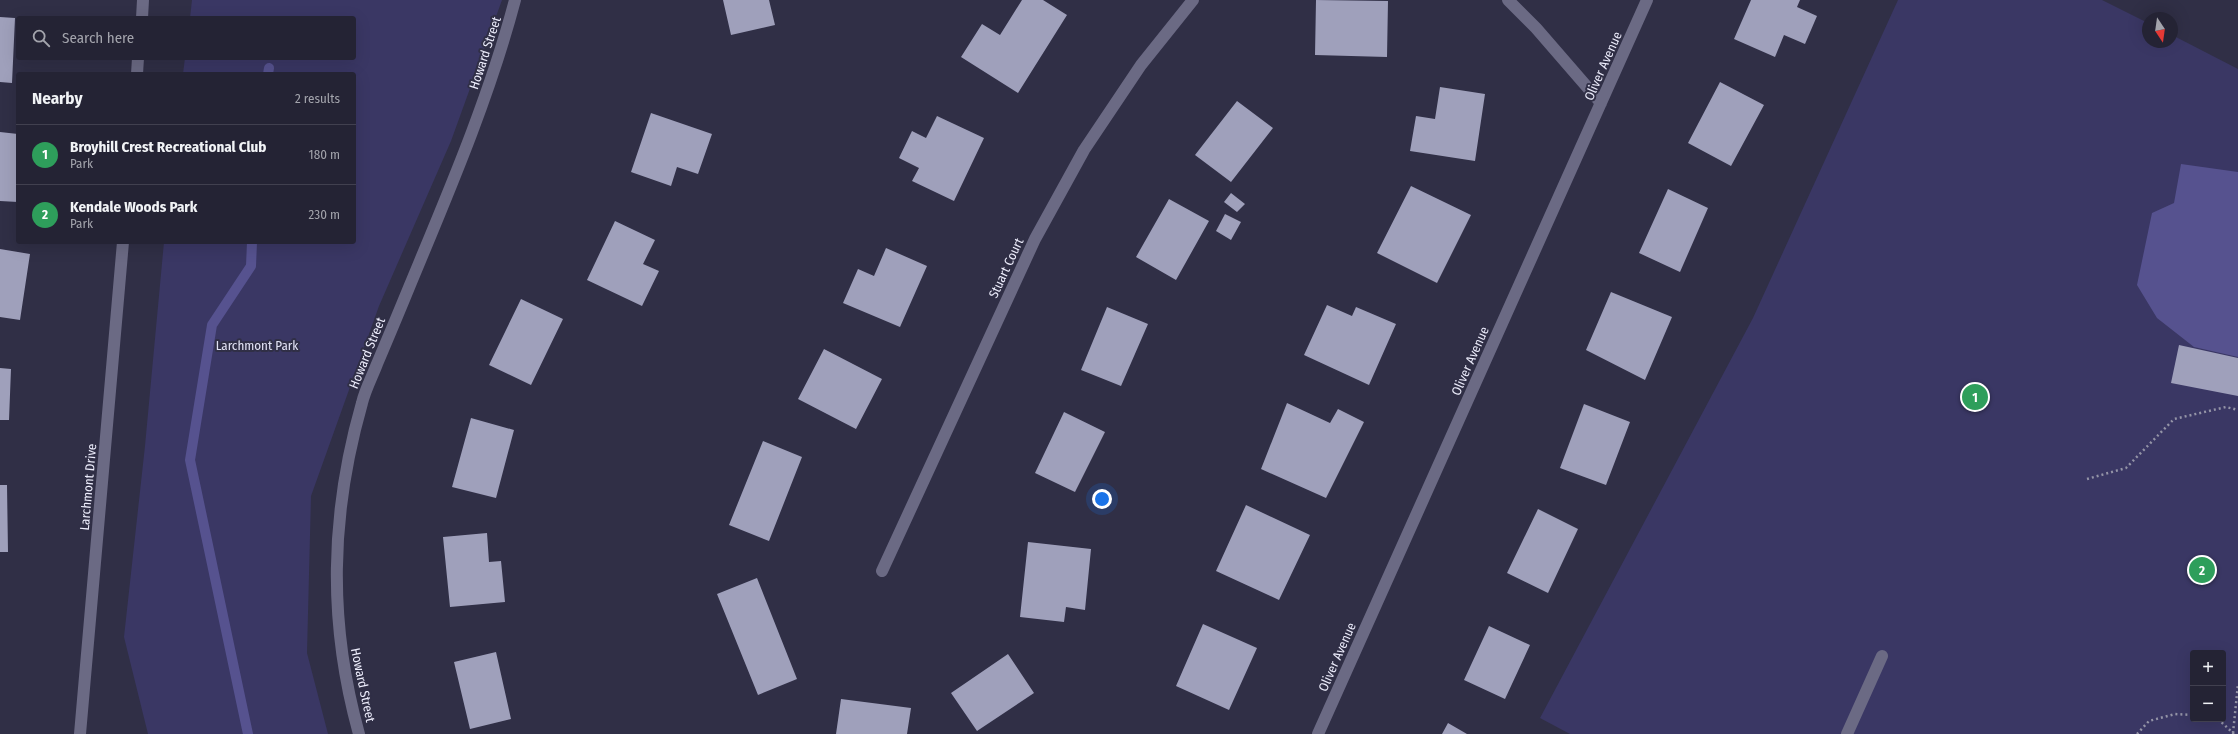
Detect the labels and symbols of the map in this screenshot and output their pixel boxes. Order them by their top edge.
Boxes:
north arrow [2142,12,2178,48]
street label: Howard Street [466,14,504,91]
street label: Oliver Avenue [1581,29,1625,103]
street label: Stuart Court [986,235,1027,300]
street label: Howard Street [346,314,388,391]
street label: Oliver Avenue [1448,324,1492,398]
park label: Larchmont Park [216,338,299,353]
pin: 1 [1962,382,1988,412]
street label: Larchmont Drive [77,443,99,531]
your location [1092,489,1112,509]
pin: 2 [2189,555,2215,585]
street label: Oliver Avenue [1315,620,1359,694]
street label: Howard Street [348,646,378,724]

